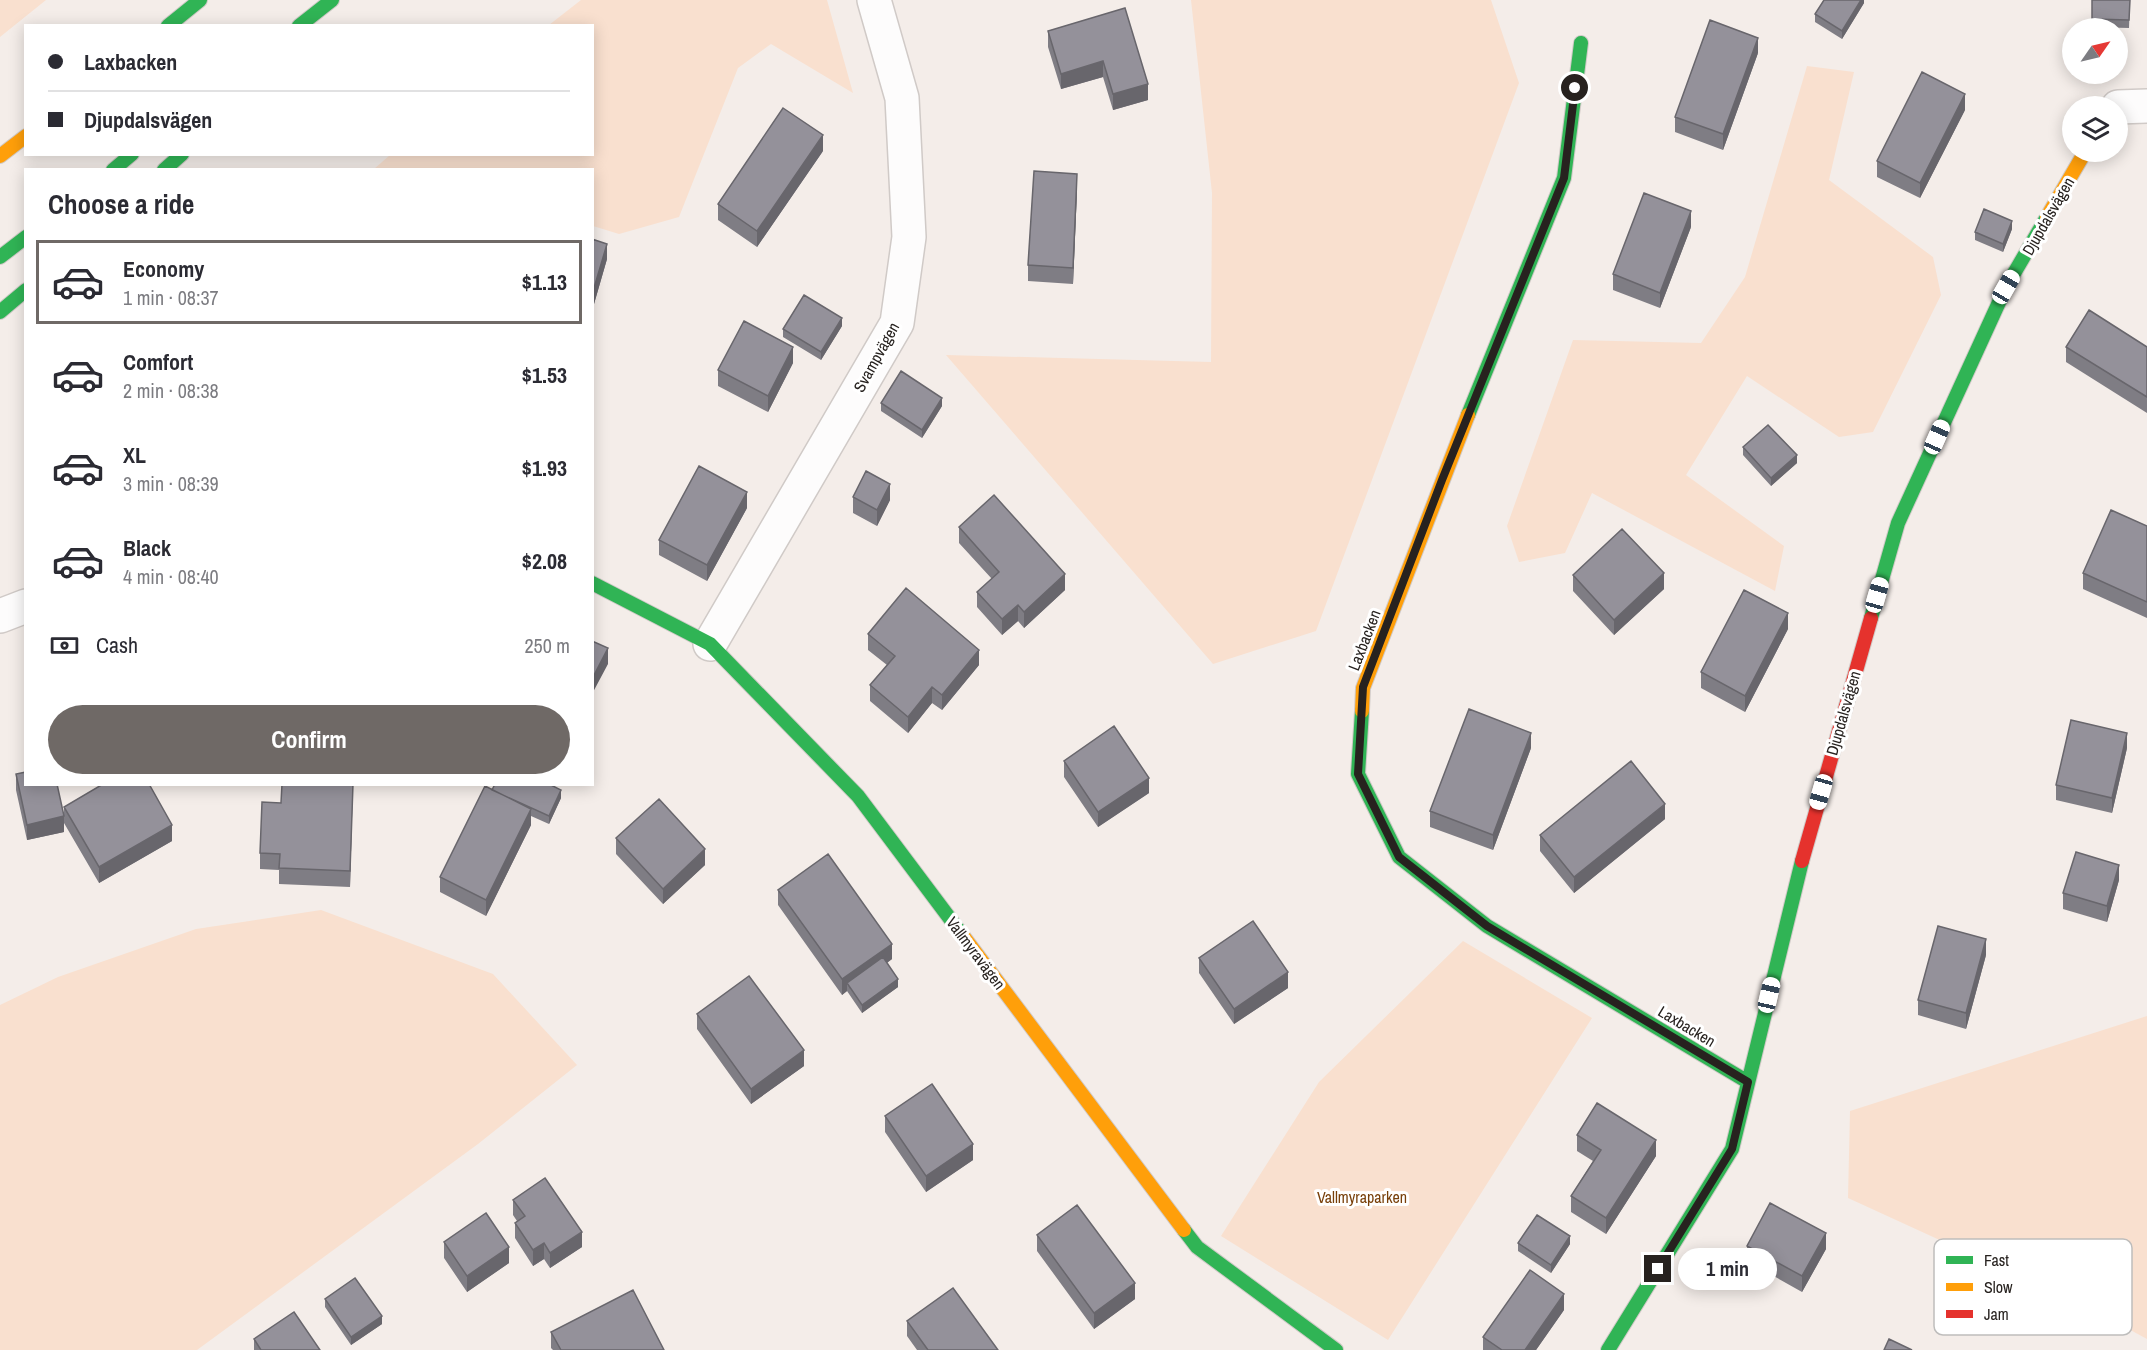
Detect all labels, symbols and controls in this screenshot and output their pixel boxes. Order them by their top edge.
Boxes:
north arrow [2062,18,2128,84]
map controls [2062,18,2128,162]
text: Laxbacken [84,47,177,77]
route start [1561,74,1588,101]
button: layers [2062,96,2128,162]
text: Djupdalsvägen [84,105,212,135]
street label: Djupdalsvägen [2017,173,2079,259]
text: Choose a ride [48,186,194,222]
text: Economy [123,254,204,284]
icon: car [51,255,105,309]
text: $1.13 [522,267,567,297]
car [1989,267,2023,307]
text: 1 min · 08:37 [123,284,219,311]
street label: Svampvägen [848,318,904,396]
text: Comfort [123,347,193,377]
icon: car [51,348,105,402]
text: $1.53 [522,360,567,390]
text: 2 min · 08:38 [123,377,219,404]
car [1921,417,1953,457]
text: XL [123,440,146,470]
icon: car [51,441,105,495]
text: $1.93 [522,453,567,483]
text: 3 min · 08:39 [123,470,219,497]
text: Black [123,533,171,563]
icon: car [51,534,105,588]
text: $2.08 [522,546,567,576]
text: 4 min · 08:40 [123,563,219,590]
car [1863,575,1891,615]
street label: Laxbacken [1342,606,1386,674]
icon: cash [48,629,81,662]
text: Cash [96,630,138,660]
text: 250 m [524,632,570,659]
street label: Djupdalsvägen [1820,668,1866,758]
button: Confirm [48,705,570,774]
car [1807,772,1835,812]
street label: Vallmyravägen [941,912,1011,994]
car [1756,975,1782,1015]
street label: Laxbacken [1654,1000,1720,1052]
park label: Vallmyraparken [1317,1186,1407,1208]
legend [1934,1239,2132,1335]
callout: 1 min [1679,1248,1778,1290]
text: Fast [1984,1249,2009,1271]
route end [1644,1255,1671,1282]
text: 1 min [1706,1255,1749,1282]
text: Slow [1984,1276,2013,1298]
text: Jam [1984,1303,2009,1325]

